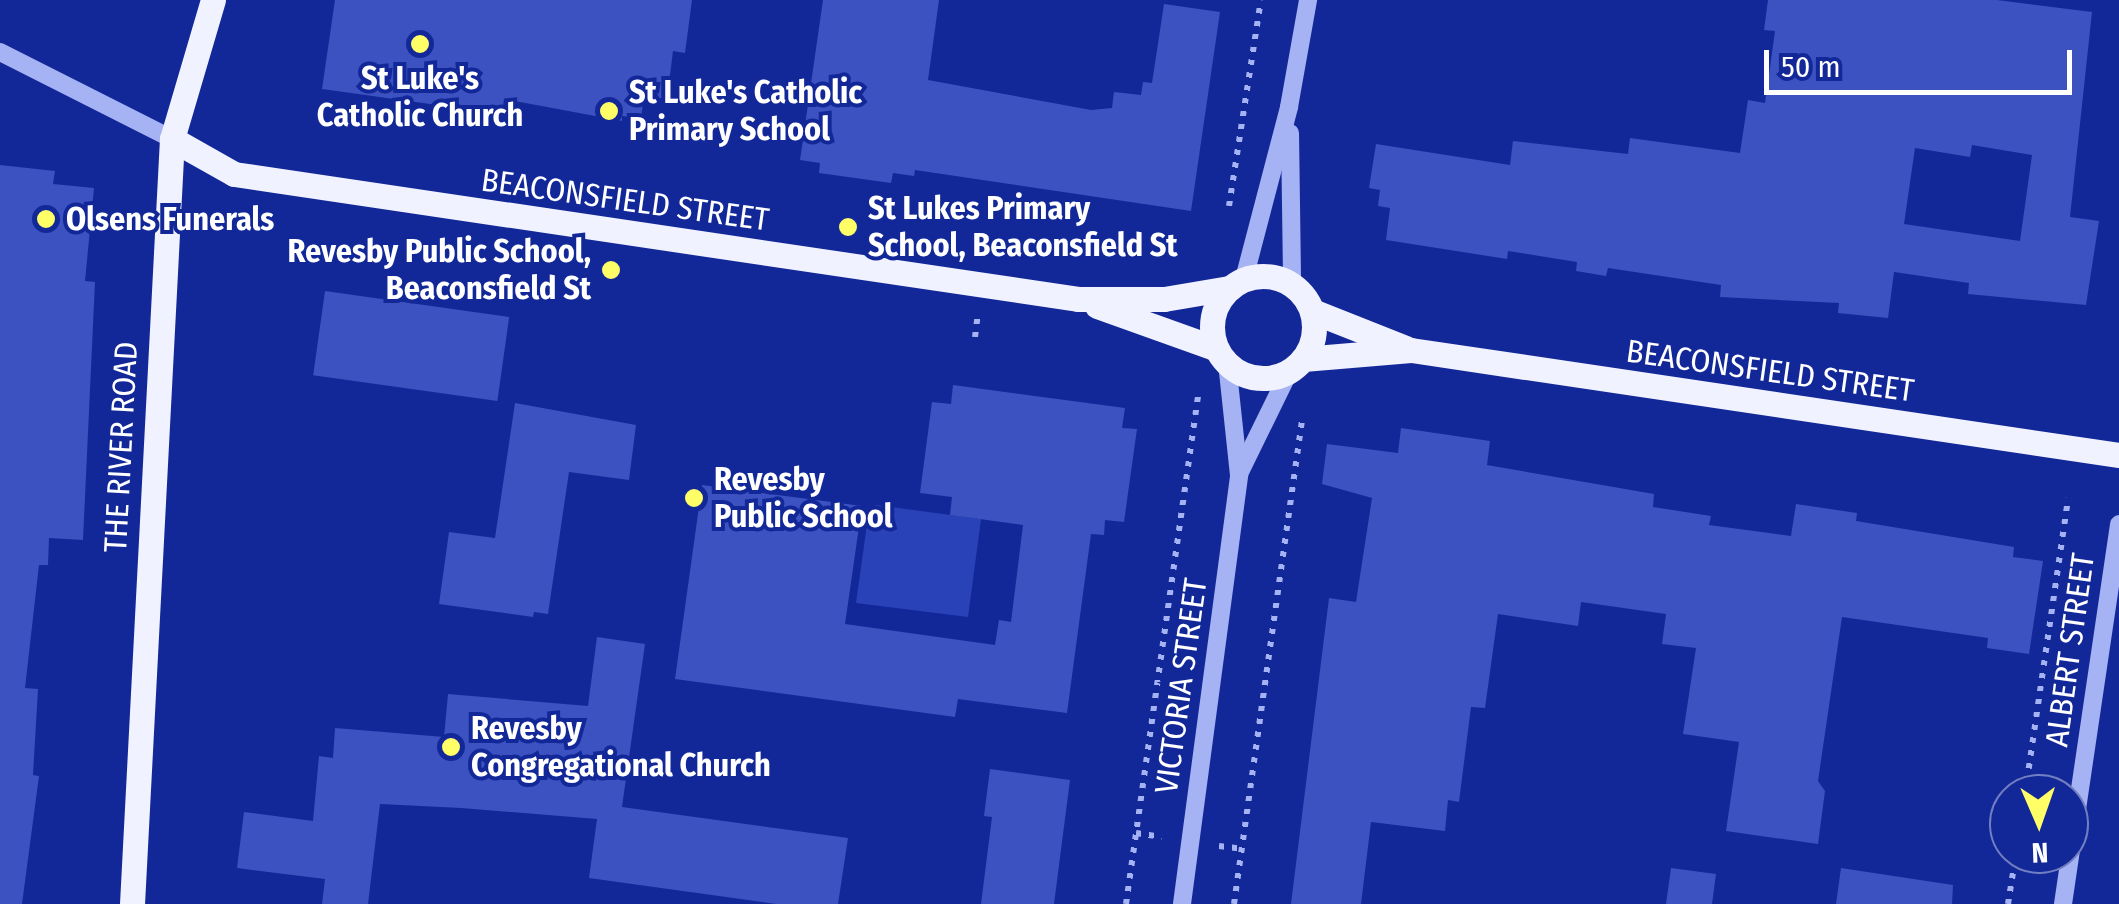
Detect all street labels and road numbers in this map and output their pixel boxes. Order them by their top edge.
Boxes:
street label: BEACONSFIELD STREET [479,161,771,239]
street label: BEACONSFIELD STREET [1624,332,1916,410]
street label: THE RIVER ROAD [96,341,146,553]
street label: ALBERT STREET [2037,551,2103,749]
street label: VICTORIA STREET [1147,576,1215,796]

